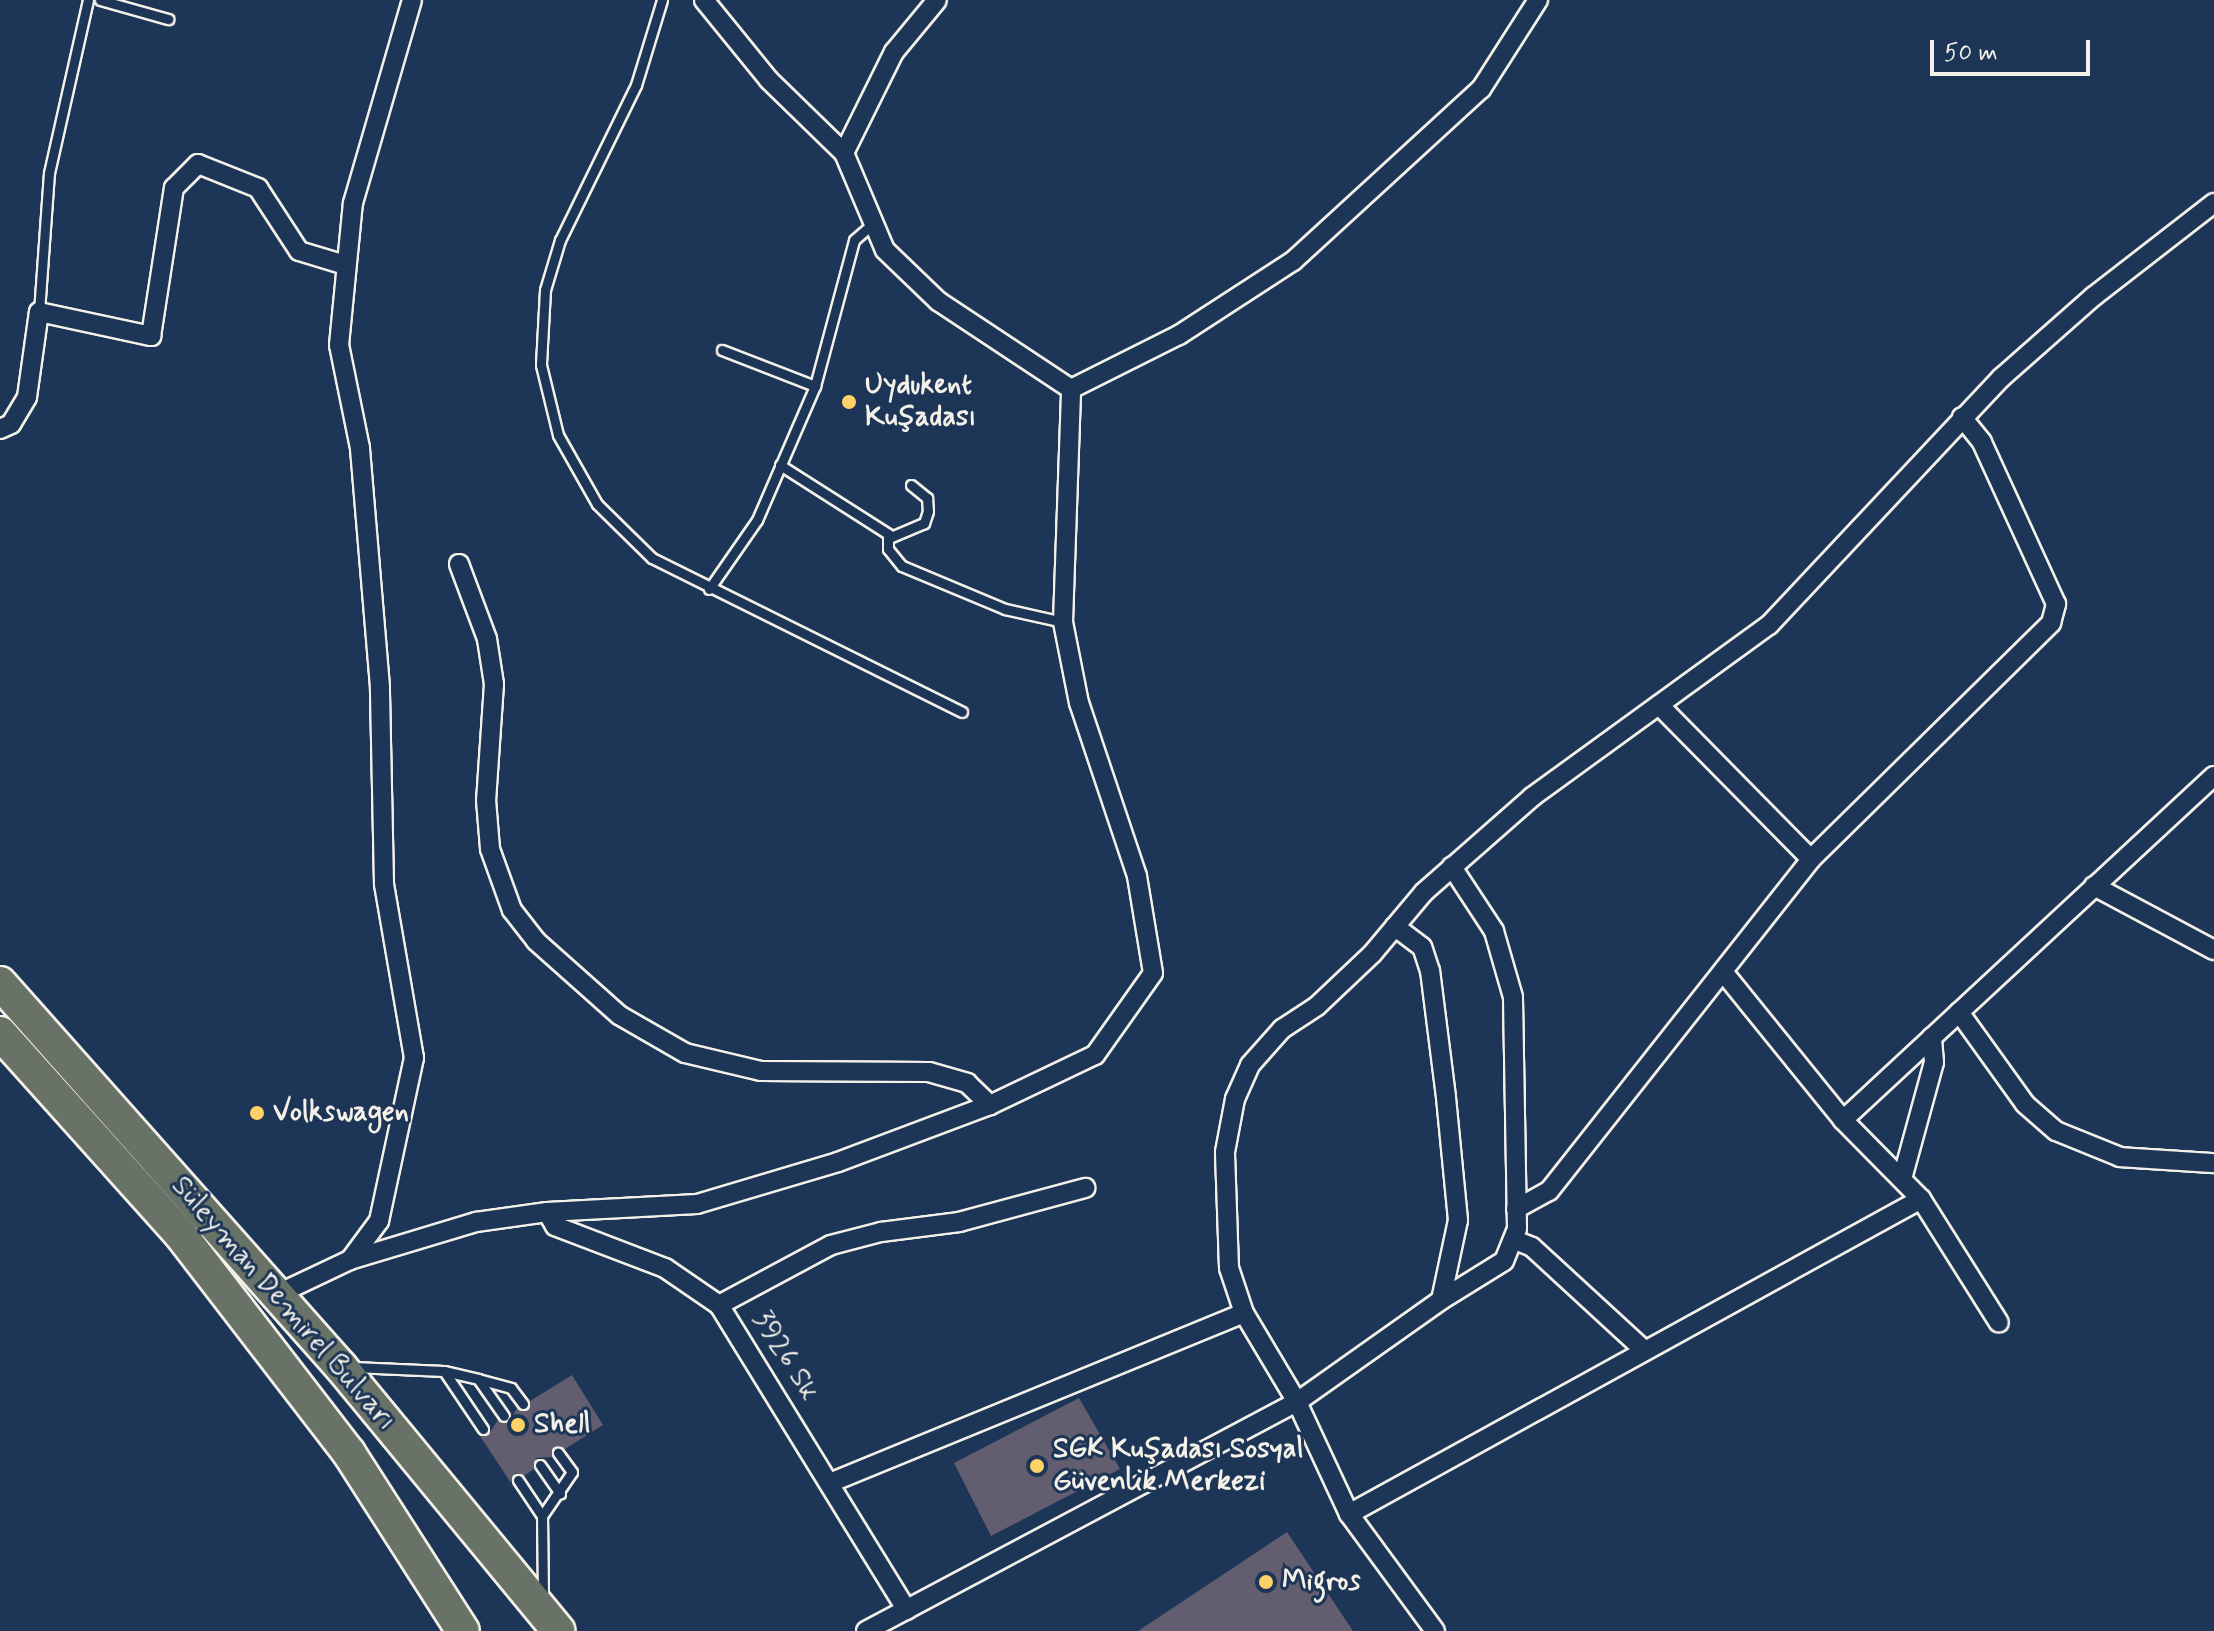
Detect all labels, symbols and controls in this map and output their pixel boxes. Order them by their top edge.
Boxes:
scale bar [1934,24,2094,74]
text: 50 m [1944,38,1998,69]
place label: Uydukent Kuşadası [865,369,976,435]
marker: Uydukent Kuşadası [840,393,858,411]
place label: Volkswagen [273,1096,409,1130]
marker: Volkswagen [248,1104,266,1122]
street label: Süleyman Demirel Bulvarı [167,1174,399,1434]
street label: 3926 Sk [744,1305,826,1407]
place label: Shell [534,1408,590,1442]
marker: Shell [509,1416,527,1434]
place label: SGK Kuşadası Sosyal Güvenlik Merkezi [1053,1433,1303,1499]
marker: SGK Kuşadası Sosyal Güvenlik Merkezi [1028,1457,1046,1475]
place label: Migros [1282,1565,1361,1599]
marker: Migros [1257,1573,1275,1591]

